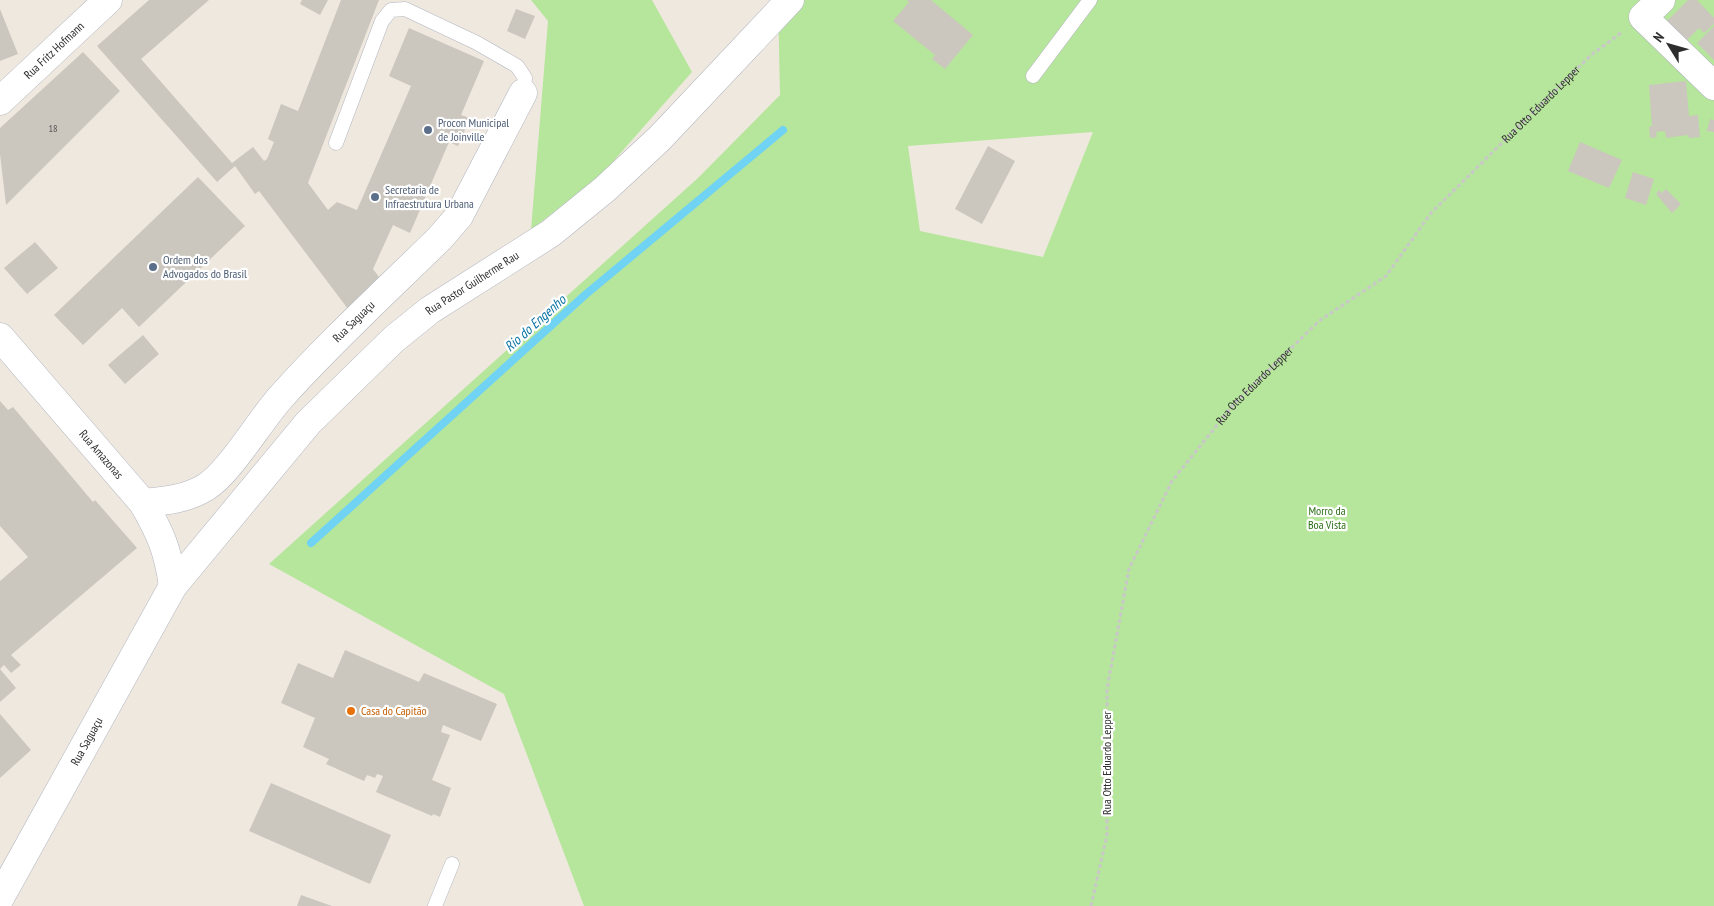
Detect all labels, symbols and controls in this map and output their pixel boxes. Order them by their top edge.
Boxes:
street label: Rua Fritz Hofmann [20,18,87,82]
north arrow [1644,20,1694,70]
text: N [1649,29,1668,46]
street label: Rua Otto Eduardo Lepper [1498,62,1583,146]
place label: Procon Municipal de Joinville [438,115,509,144]
house number: 18 [49,122,58,135]
marker: Procon Municipal de Joinville [422,124,434,136]
place label: Secretaria de Infraestrutura Urbana [385,182,474,211]
marker: Secretaria de Infraestrutura Urbana [369,191,381,203]
street label: Rua Pastor Guilherme Rau [422,247,522,318]
place label: Ordem dos Advogados do Brasil [163,252,247,281]
marker: Ordem dos Advogados do Brasil [147,261,159,273]
water label: Rio do Engenho [501,290,570,355]
street label: Rua Saguaçu [329,297,378,345]
street label: Rua Otto Eduardo Lepper [1212,342,1296,428]
street label: Rua Amazonas [76,427,127,482]
park label: Morro da Boa Vista [1308,503,1346,532]
place label: Casa do Capitão [361,703,427,718]
marker: Casa do Capitão [345,705,357,717]
street label: Rua Otto Eduardo Lepper [1099,710,1114,815]
street label: Rua Saguaçu [67,714,106,768]

